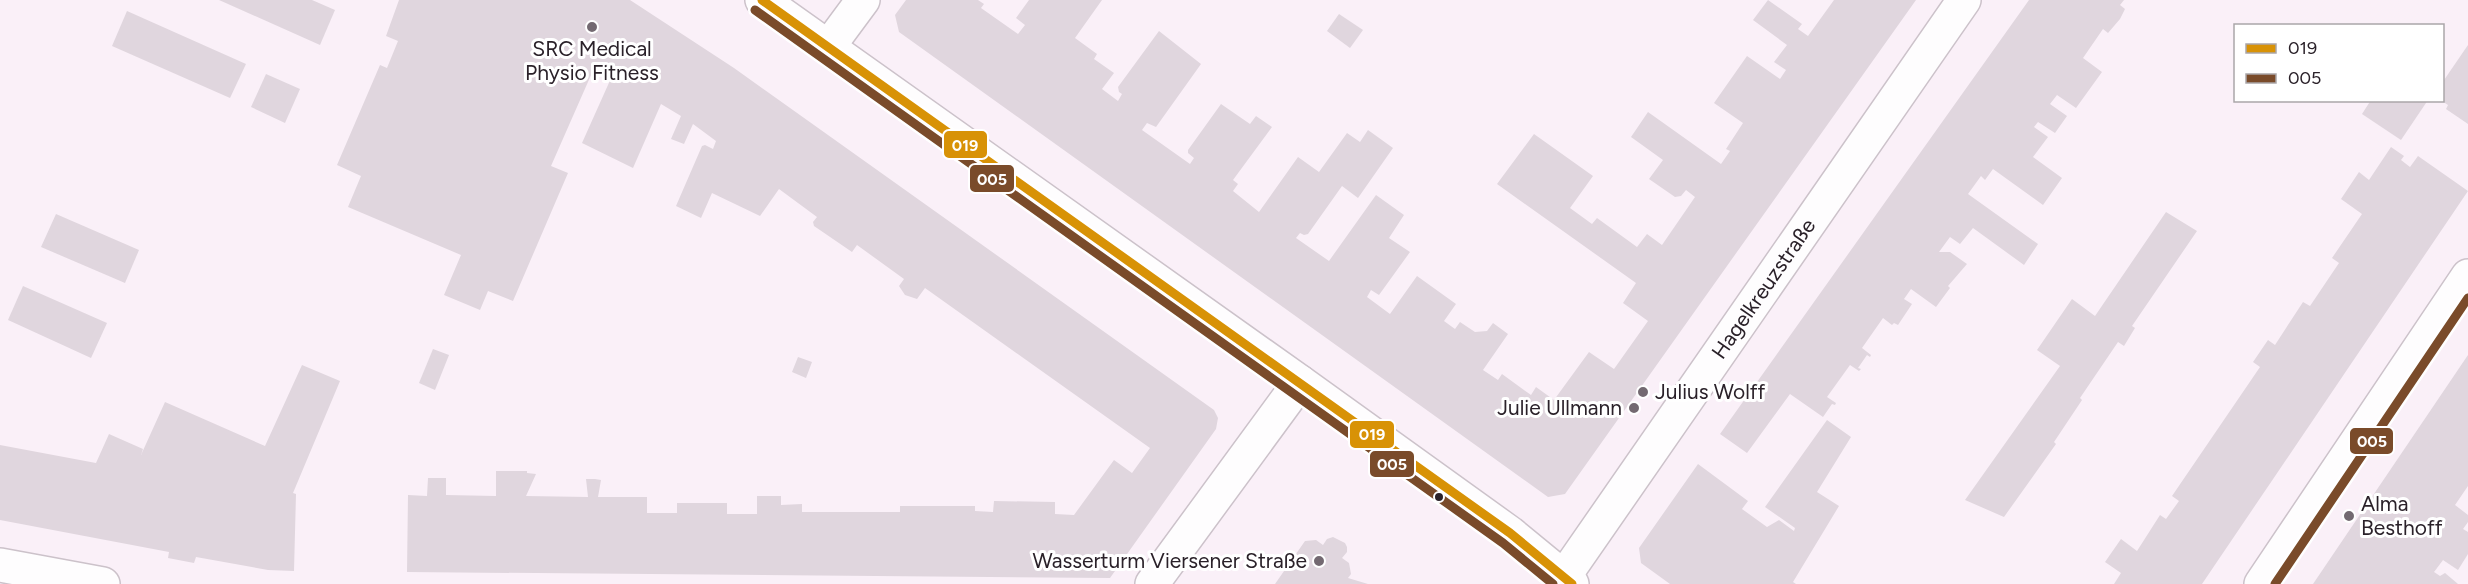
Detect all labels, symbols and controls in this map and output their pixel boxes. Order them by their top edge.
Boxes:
marker: SRC Medical Physio Fitness [585,20,599,34]
legend [2234,24,2444,102]
place label: SRC Medical Physio Fitness [525,36,659,85]
text: 019 [2288,37,2317,59]
text: 005 [2288,67,2321,89]
line badge: 019 [943,130,988,159]
text: 019 [952,136,978,155]
line badge: 005 [969,164,1015,193]
text: 005 [977,170,1007,189]
street label: Hagelkreuzstraße [1706,214,1820,363]
place label: Julius Wolff [1655,379,1766,404]
marker: Julius Wolff [1636,385,1650,399]
place label: Julie Ullmann [1497,395,1622,420]
marker: Julie Ullmann [1627,401,1641,415]
line badge: 019 [1349,420,1395,449]
text: 019 [1359,425,1385,444]
line badge: 005 [2349,427,2394,455]
text: 005 [2357,432,2387,451]
line badge: 005 [1369,450,1415,478]
text: 005 [1377,455,1407,474]
unlabelled marker [1433,491,1445,503]
place label: Alma Besthoff [2361,491,2443,540]
marker: Alma Besthoff [2342,509,2356,523]
place label: Wasserturm Viersener Straße [1032,548,1307,573]
marker: Wasserturm Viersener Straße [1312,554,1326,568]

